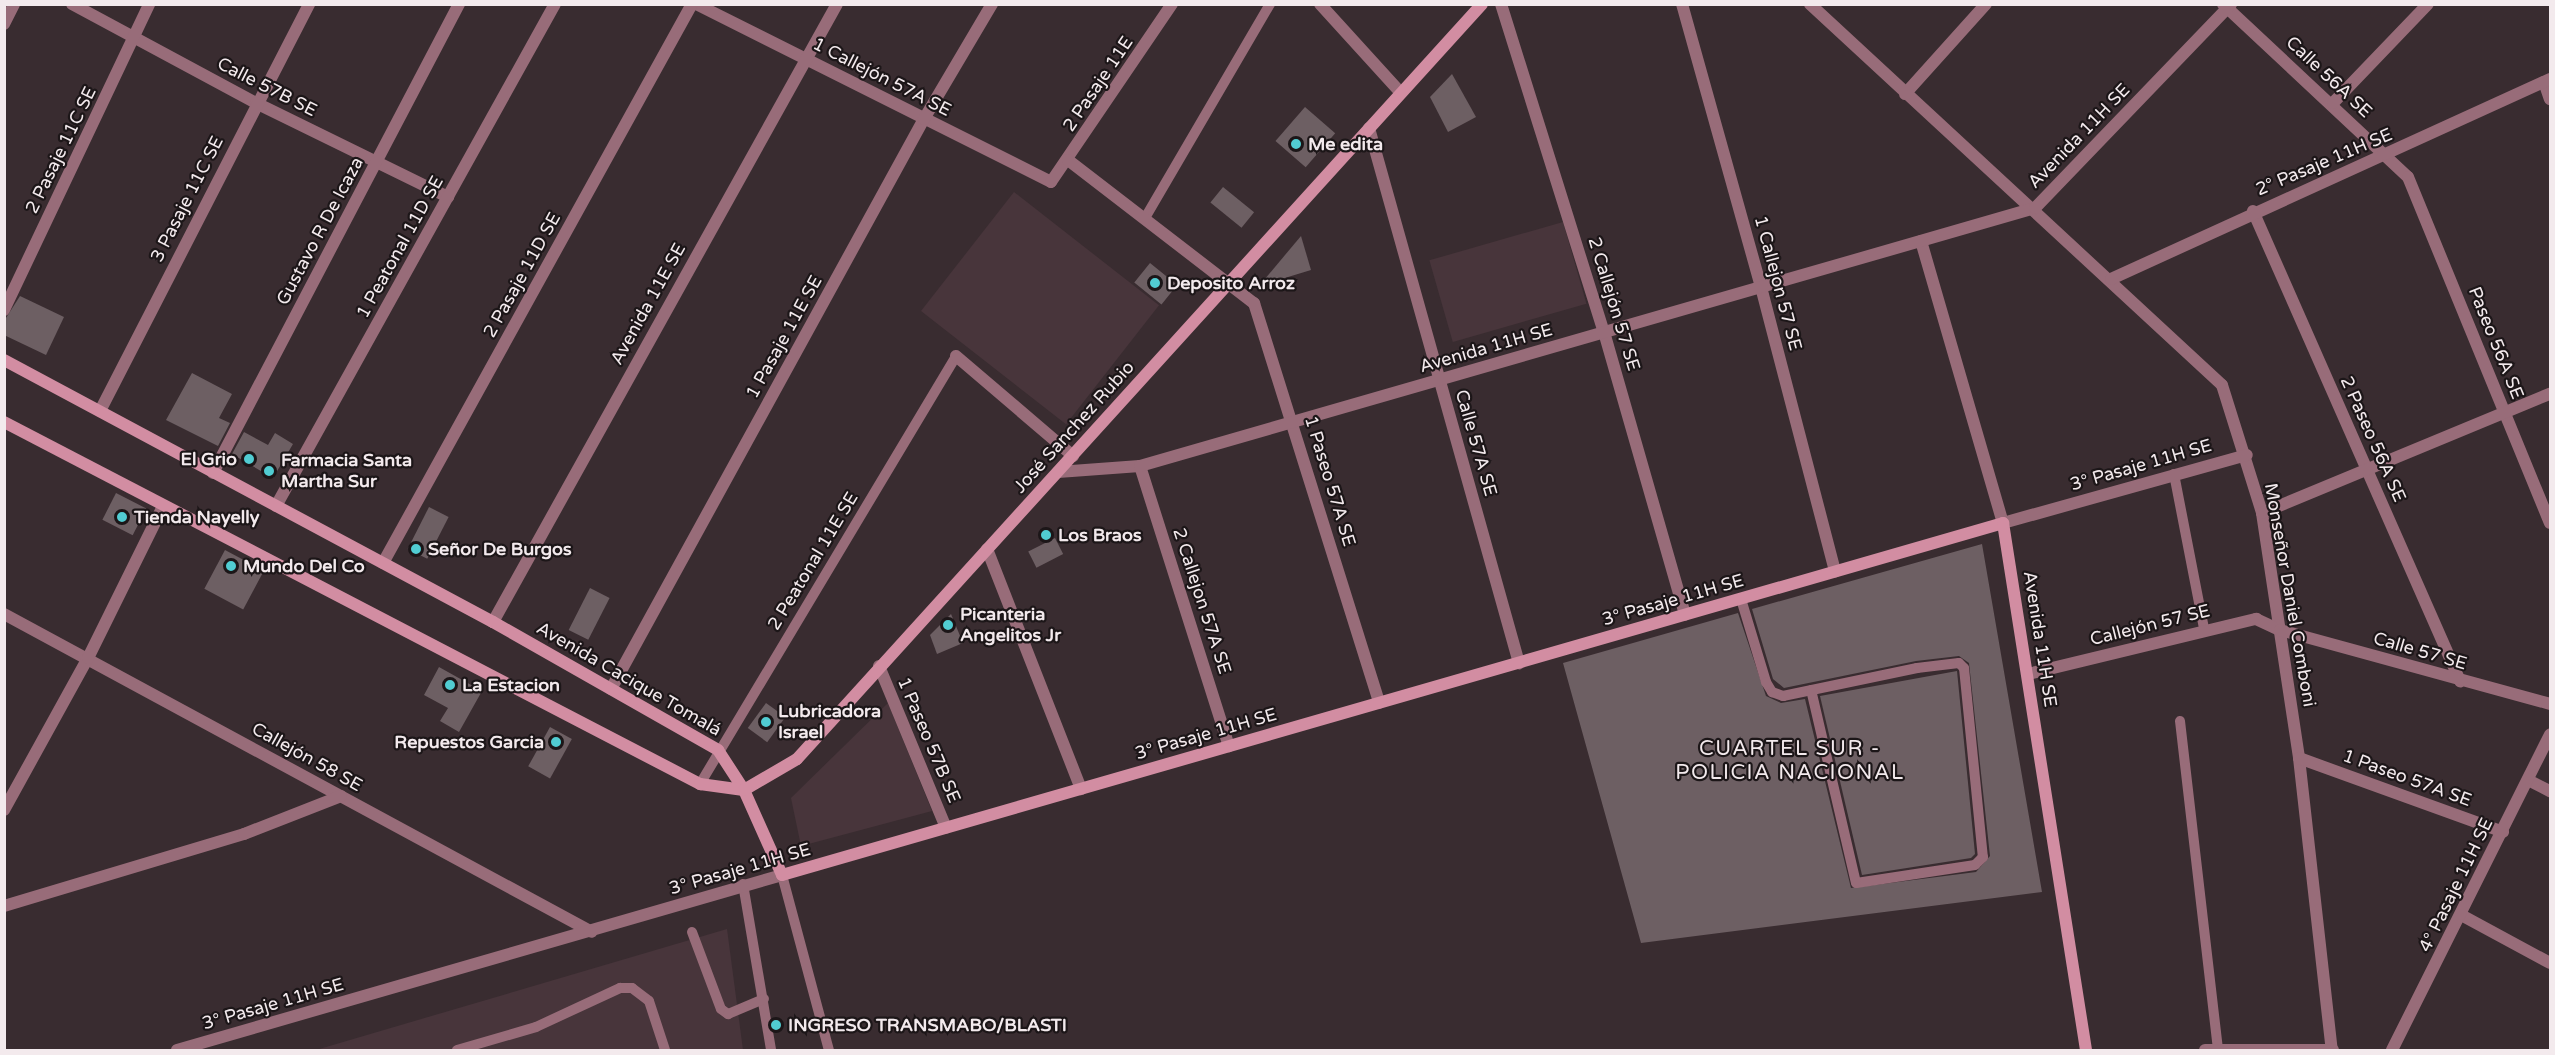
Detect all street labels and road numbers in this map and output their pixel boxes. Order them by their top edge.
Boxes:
street label: 2 Pasaje 11E [1058,32,1138,136]
street label: Calle 56A SE [2282,32,2376,122]
street label: 1 Callejón 57A SE [809,33,955,121]
street label: Calle 57B SE [214,53,320,121]
street label: Avenida 11H SE [2023,79,2135,193]
street label: 2 Pasaje 11C SE [21,83,101,217]
street label: 2° Pasaje 11H SE [2253,124,2395,200]
street label: 3 Pasaje 11C SE [146,132,228,266]
street label: Gustavo R De Icaza [272,153,368,309]
street label: 1 Peatonal 11D SE [352,172,448,322]
street label: 2 Pasaje 11D SE [479,209,565,341]
street label: 1 Callejon 57 SE [1750,213,1806,353]
street label: 2 Callejón 57 SE [1583,234,1645,374]
street label: Avenida 11E SE [606,240,690,368]
street label: 1 Pasaje 11E SE [741,272,827,402]
street label: Paseo 56A SE [2464,284,2528,402]
street label: Avenida 11H SE [1417,319,1555,377]
street label: José Sanchez Rubio [1009,357,1139,497]
street label: 2 Paseo 56A SE [2336,373,2410,505]
street label: Calle 57A SE [1450,387,1502,499]
street label: 1 Paseo 57A SE [1300,413,1360,549]
street label: 3° Pasaje 11H SE [2068,434,2214,496]
street label: Monseñor Daniel Comboni [2260,481,2320,709]
street label: 2 Peatonal 11E SE [763,488,863,634]
street label: 2 Callejon 57A SE [1168,525,1236,677]
street label: 3° Pasaje 11H SE [1600,569,1746,631]
street label: Avenida 11H SE [2019,569,2061,709]
street label: Callejón 57 SE [2088,600,2212,650]
street label: Avenida Cacique Tomalá [533,617,725,741]
street label: Calle 57 SE [2371,627,2469,675]
street label: 1 Paseo 57B SE [893,674,965,806]
street label: 3° Pasaje 11H SE [1133,703,1279,765]
street label: Callejón 58 SE [248,718,366,796]
street label: 1 Paseo 57A SE [2340,745,2474,811]
street label: 4° Pasaje 11H SE [2414,815,2498,955]
street label: 3° Pasaje 11H SE [667,838,813,900]
street label: 3° Pasaje 11H SE [200,973,346,1035]

